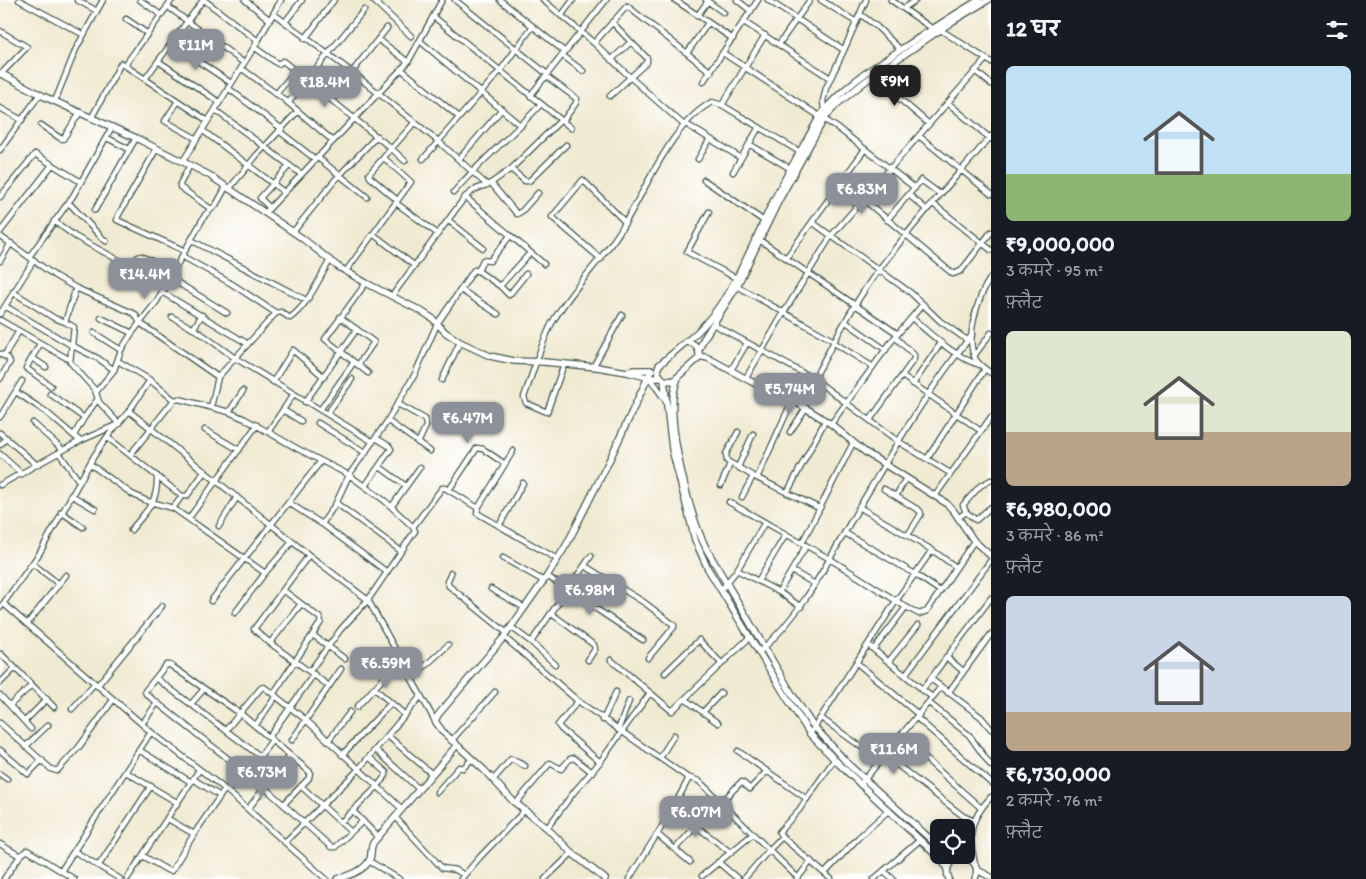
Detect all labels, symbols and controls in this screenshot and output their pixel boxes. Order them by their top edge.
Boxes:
text: 12 घर [1006,16,1059,41]
icon: filters [1323,16,1351,44]
pin: ₹11M [166,28,226,71]
text: ₹11M [178,35,214,54]
pin: ₹9M [871,64,919,107]
pin: ₹18.4M [284,66,366,108]
text: ₹9M [881,71,909,90]
text: ₹18.4M [300,72,350,91]
icon: home [1134,98,1224,188]
pin: ₹6.83M [821,172,903,215]
text: ₹6.83M [837,179,887,198]
text: ₹9,000,000 [1006,231,1115,256]
pin: ₹14.4M [104,258,186,300]
text: 3 कमरे · 95 m² [1006,261,1103,280]
text: ₹14.4M [120,264,170,283]
text: फ़्लैट [1006,293,1042,312]
icon: home [1134,363,1224,453]
pin: ₹5.74M [749,372,831,415]
text: ₹5.74M [765,379,815,398]
pin: ₹6.47M [427,402,509,444]
text: ₹6.47M [443,408,493,427]
text: ₹6,980,000 [1006,496,1112,521]
text: 3 कमरे · 86 m² [1006,526,1104,545]
text: फ़्लैट [1006,558,1042,577]
pin: ₹6.98M [549,574,631,616]
text: ₹6.98M [565,580,615,599]
icon: home [1134,628,1224,718]
pin: ₹6.59M [345,646,427,689]
text: ₹6.59M [361,653,411,672]
pin: ₹11.6M [853,732,935,775]
text: ₹11.6M [870,739,918,758]
pin: ₹6.73M [221,756,303,798]
text: ₹6,730,000 [1006,761,1111,786]
text: ₹6.73M [237,762,287,781]
text: 2 कमरे · 76 m² [1006,791,1102,810]
pin: ₹6.07M [655,796,737,838]
text: ₹6.07M [671,802,721,821]
map controls [930,819,975,864]
button: locate [930,819,975,864]
text: फ़्लैट [1006,823,1042,842]

